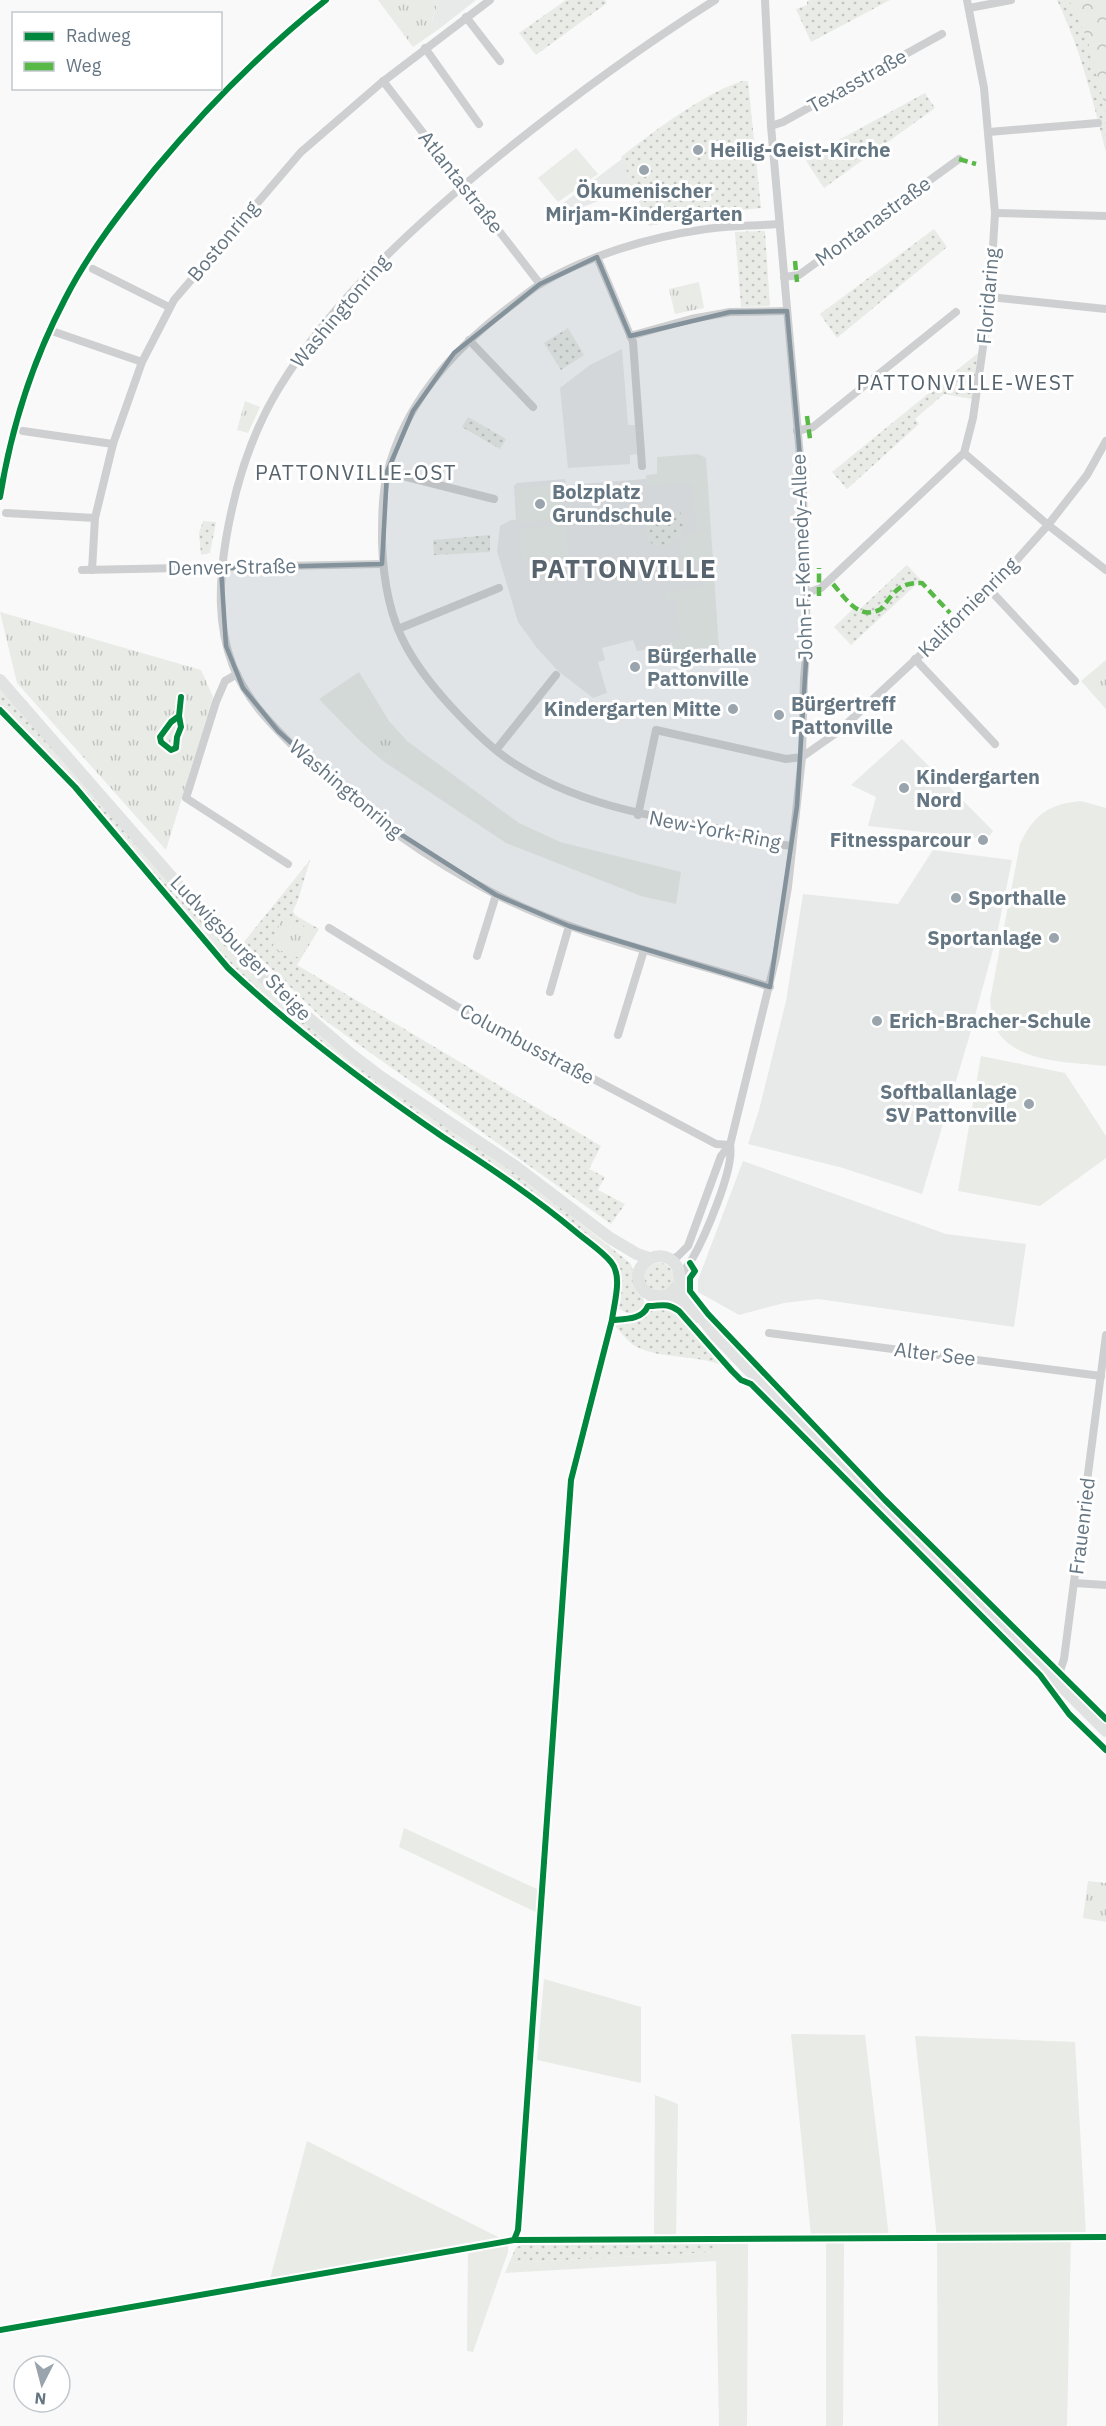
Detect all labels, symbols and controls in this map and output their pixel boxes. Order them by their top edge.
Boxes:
legend [12,12,222,90]
text: Radweg [66,24,131,47]
street label: Texasstraße [802,42,911,119]
text: Weg [66,54,102,77]
street label: Atlantastraße [413,125,510,239]
place label: Heilig-Geist-Kirche [710,136,891,163]
marker: Heilig-Geist-Kirche [691,143,705,157]
marker: Ökumenischer Mirjam-Kindergarten [637,163,651,177]
street label: Montanastraße [809,169,936,272]
place label: Ökumenischer Mirjam-Kindergarten [545,177,743,227]
street label: Bostonring [181,194,265,287]
street label: Floridaring [970,246,1005,345]
street label: Washingtonring [284,248,395,373]
district label: PATTONVILLE-WEST [856,368,1076,396]
street label: John-F.-Kennedy-Allee [784,453,819,661]
district label: PATTONVILLE-OST [255,458,457,486]
place label: Bolzplatz Grundschule [552,478,672,528]
marker: Bolzplatz Grundschule [533,497,547,511]
street label: Kalifornienring [912,550,1024,663]
district label: PATTONVILLE [531,551,717,585]
street label: Denver Straße [167,552,297,581]
place label: Bürgerhalle Pattonville [647,642,757,692]
marker: Bürgerhalle Pattonville [628,660,642,674]
place label: Bürgertreff Pattonville [791,690,896,740]
place label: Kindergarten Mitte [544,695,721,722]
marker: Kindergarten Mitte [726,702,740,716]
marker: Bürgertreff Pattonville [772,708,786,722]
street label: Washingtonring [284,733,409,844]
place label: Kindergarten Nord [916,763,1040,813]
marker: Kindergarten Nord [897,781,911,795]
street label: New-York-Ring [647,803,784,856]
place label: Fitnessparcour [830,826,971,853]
marker: Fitnessparcour [976,833,990,847]
street label: Ludwigsburger Steige [165,869,318,1026]
place label: Sporthalle [968,884,1066,911]
marker: Sporthalle [949,891,963,905]
place label: Sportanlage [927,924,1042,951]
marker: Sportanlage [1047,931,1061,945]
street label: Columbusstraße [455,997,599,1090]
place label: Erich-Bracher-Schule [889,1007,1091,1034]
marker: Erich-Bracher-Schule [870,1014,884,1028]
place label: Softballanlage SV Pattonville [880,1078,1017,1128]
marker: Softballanlage SV Pattonville [1022,1097,1036,1111]
street label: Alter See [893,1335,977,1372]
street label: Frauenried [1062,1476,1101,1576]
north arrow [12,2354,72,2414]
text: N [34,2388,47,2409]

